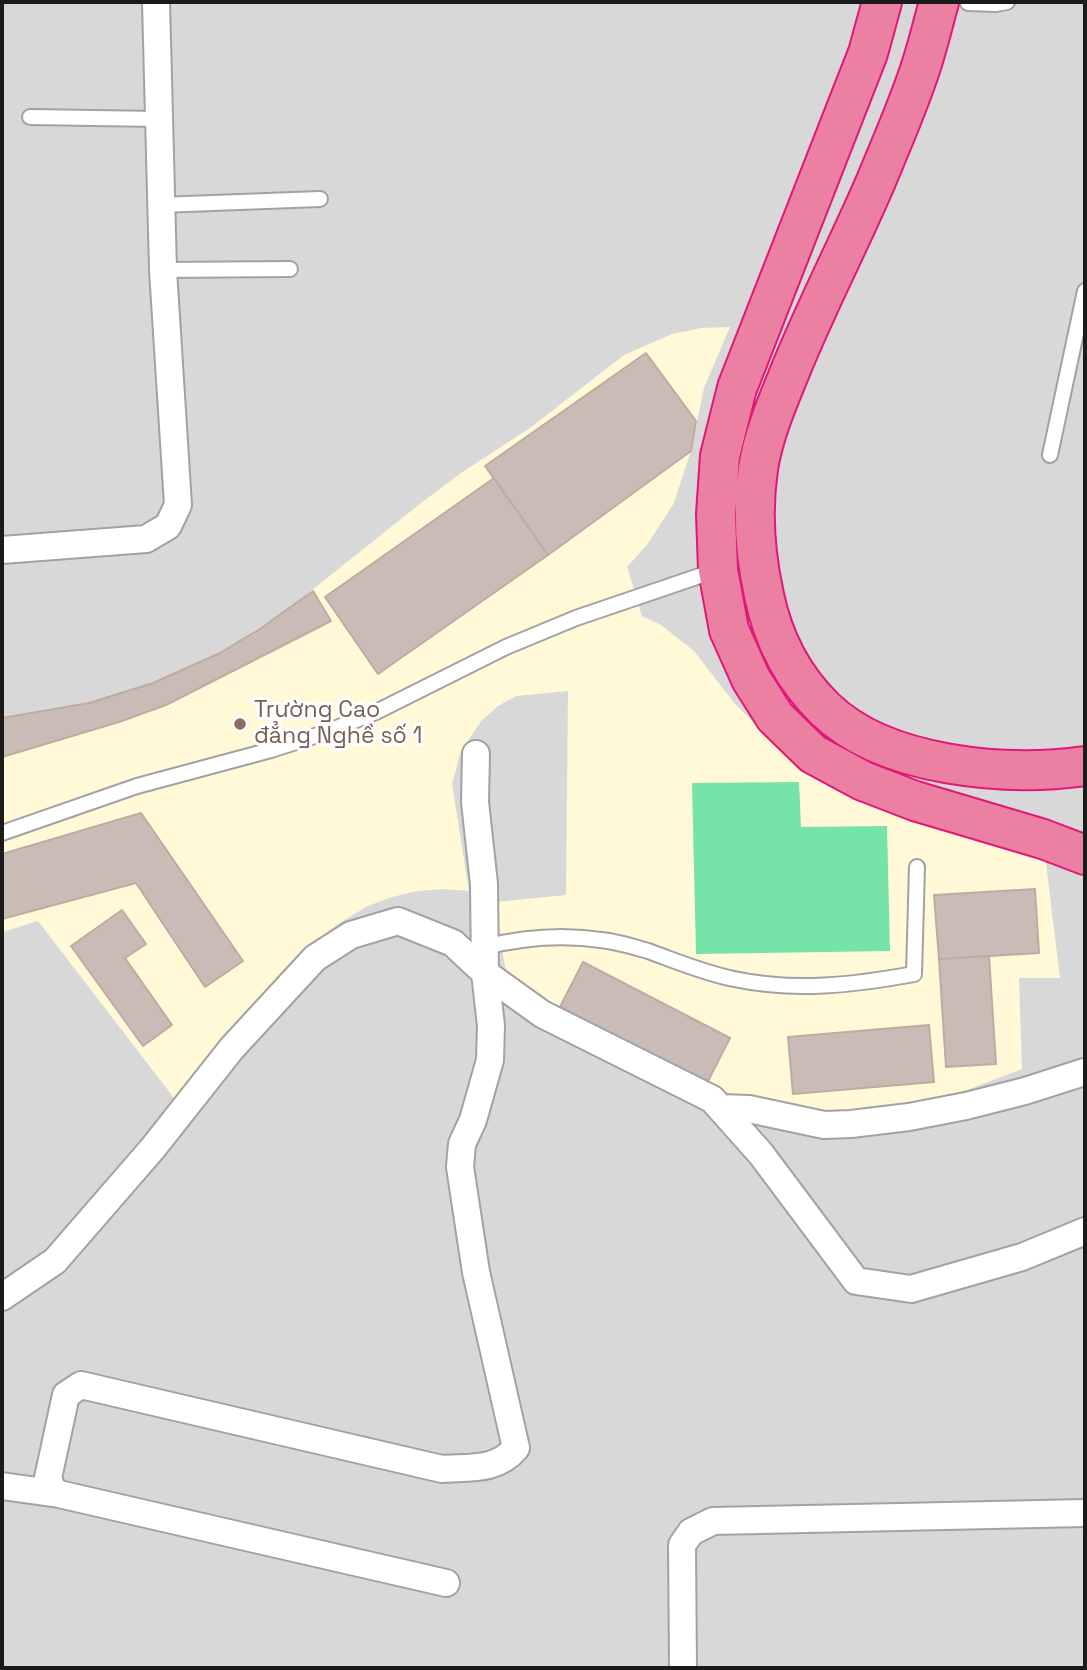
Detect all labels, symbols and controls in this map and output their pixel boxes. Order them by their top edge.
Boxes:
place label: Trường Cao đẳng Nghề số 1 [254,697,422,751]
marker: Trường Cao đẳng Nghề số 1 [232,716,248,732]

